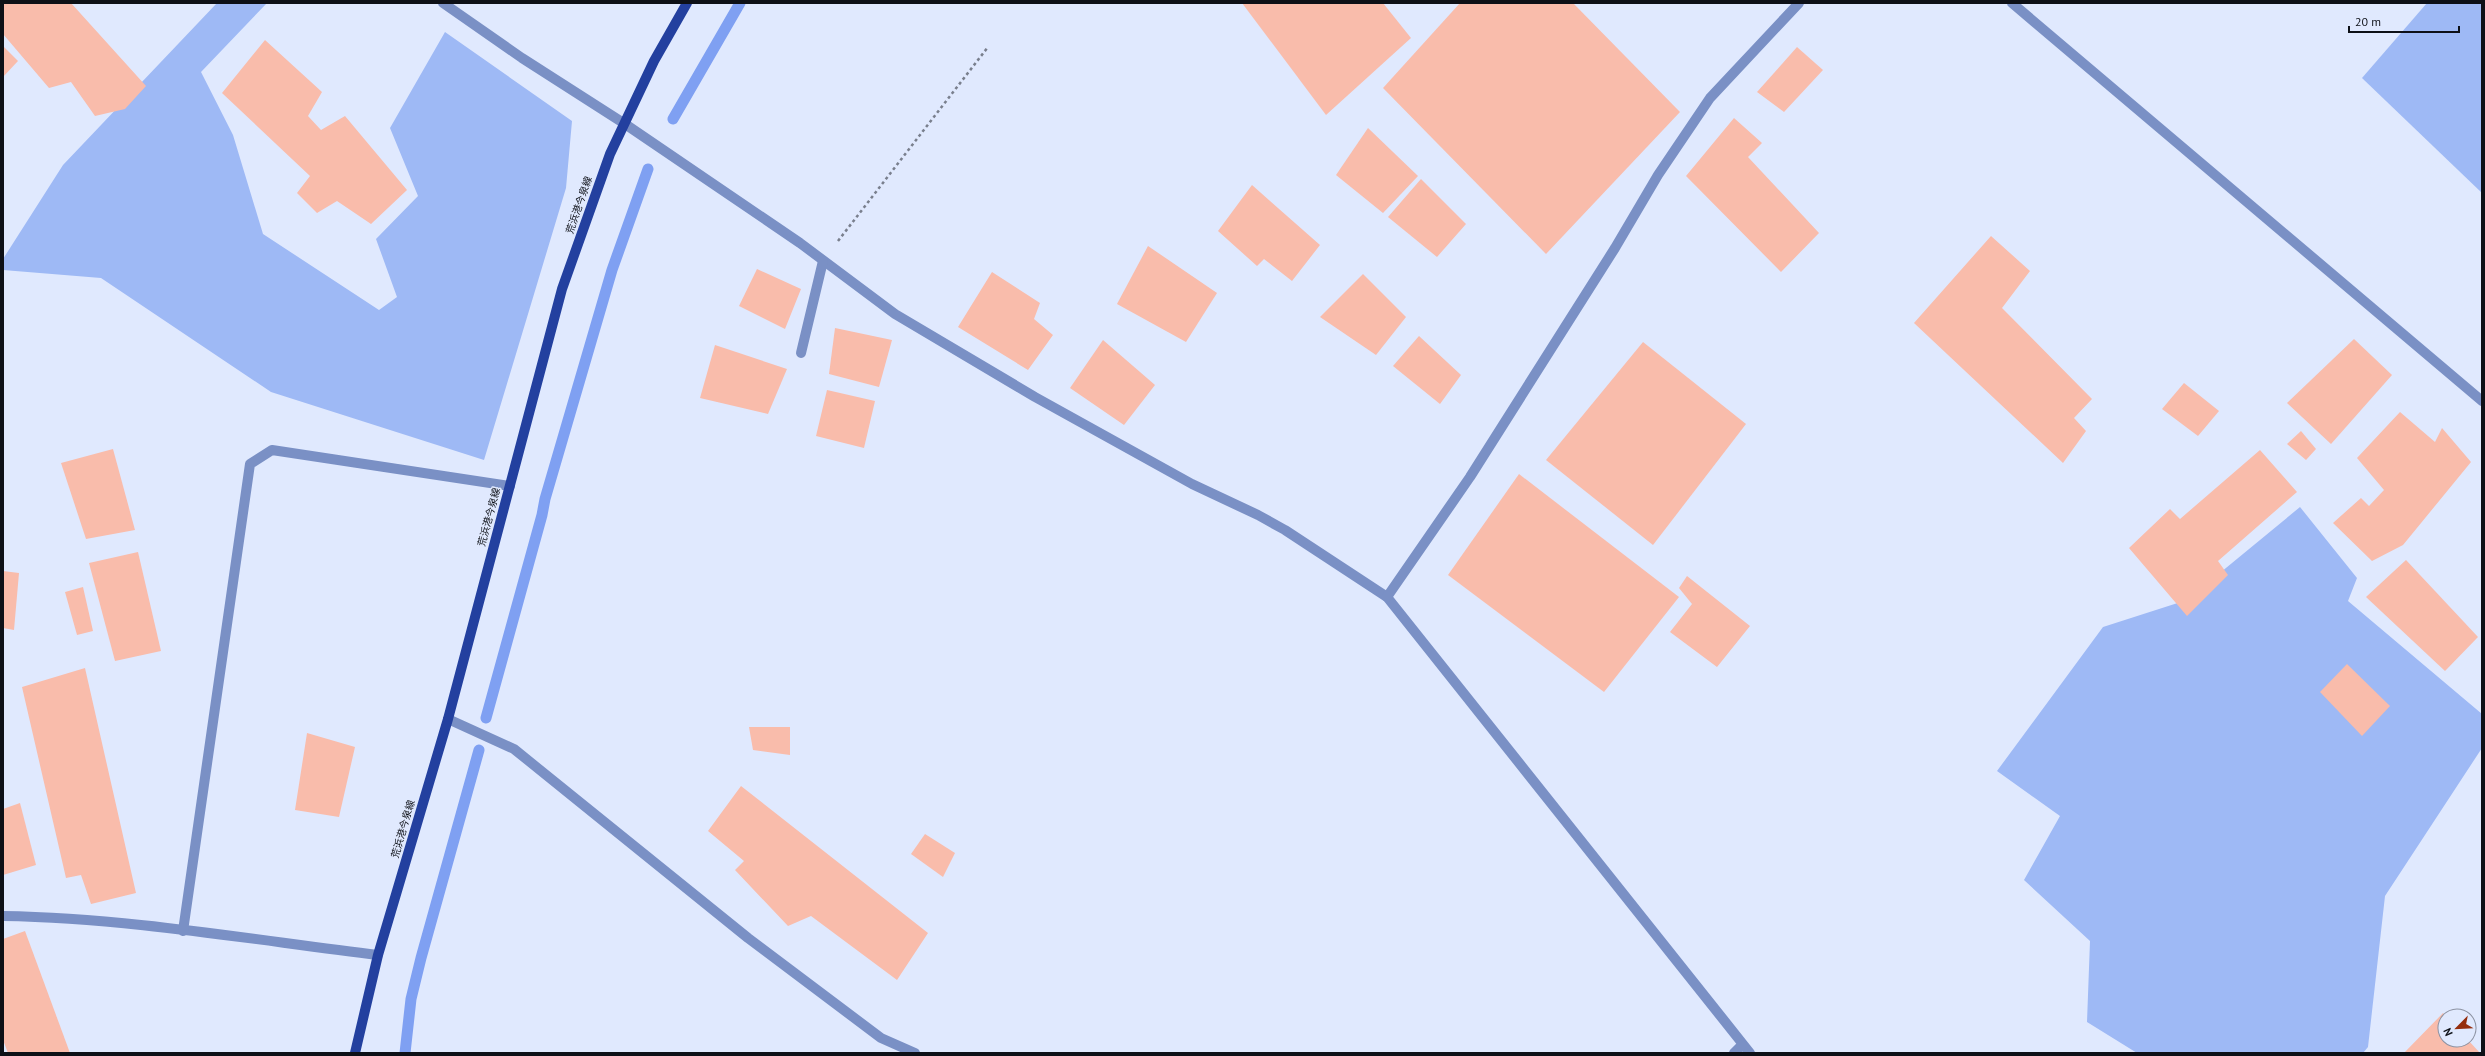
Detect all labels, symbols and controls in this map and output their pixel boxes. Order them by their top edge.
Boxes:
scale bar [2349,8,2459,34]
text: 20 m [2355,14,2381,29]
street label: 荒浜港今泉線 [563,175,595,235]
street label: 荒浜港今泉線 [475,486,503,548]
street label: 荒浜港今泉線 [388,798,418,860]
north arrow [2437,1008,2477,1048]
text: N [2440,1026,2456,1038]

